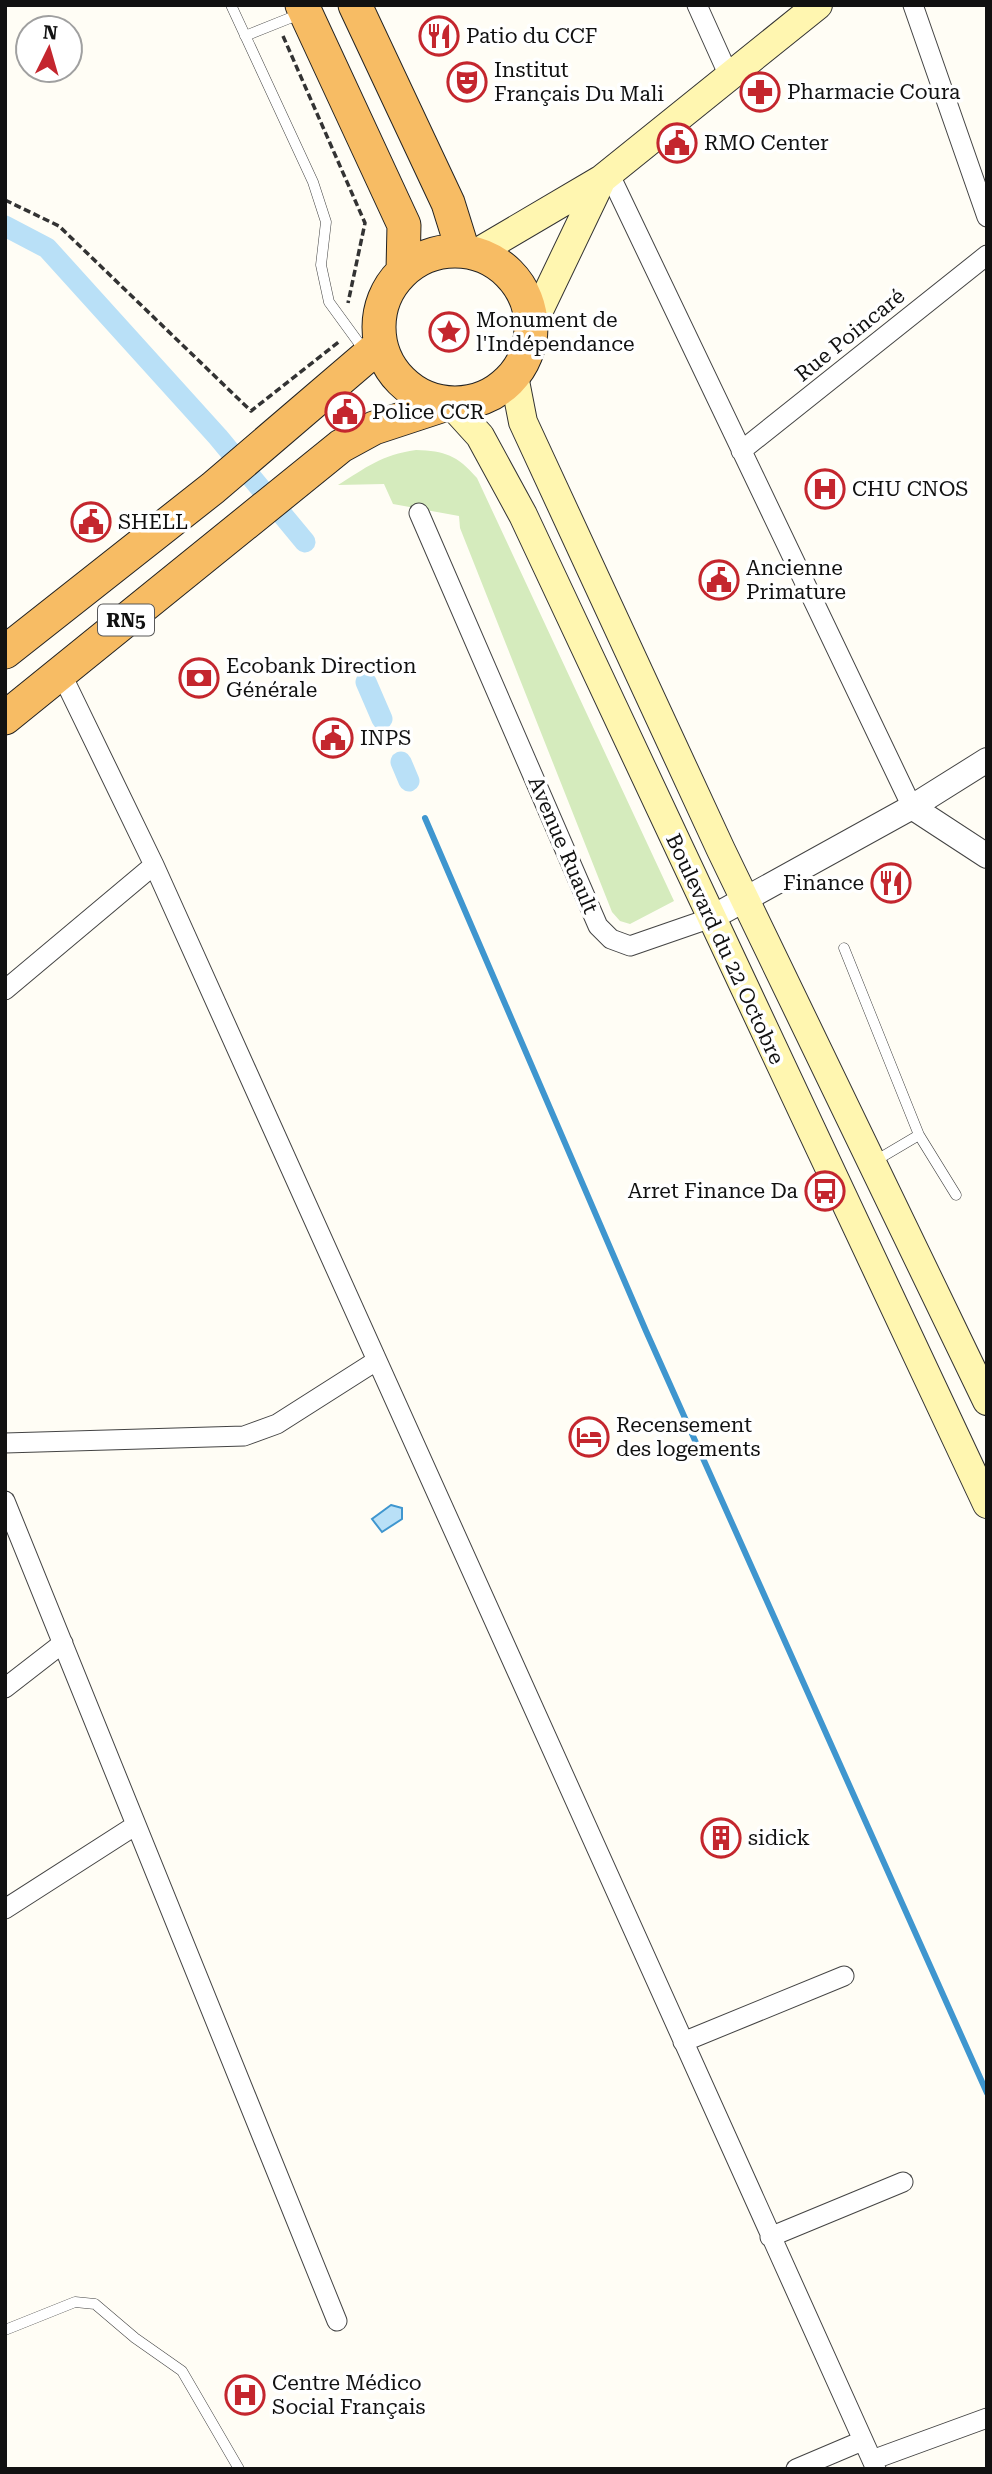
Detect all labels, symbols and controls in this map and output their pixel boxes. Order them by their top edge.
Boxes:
north arrow [14,14,84,84]
restaurant icon: Patio du CCF [418,15,460,57]
text: N [42,20,59,45]
place label: Patio du CCF [466,24,597,48]
place label: Institut Français Du Mali [494,58,664,106]
theatre icon: Institut Français Du Mali [446,61,488,103]
pharmacy icon: Pharmacie Coura [739,71,781,113]
place label: Pharmacie Coura [787,80,961,104]
public building icon: RMO Center [656,122,698,164]
place label: RMO Center [704,131,829,155]
street label: Rue Poincaré [791,284,909,386]
place label: Monument de l'Indépendance [476,308,634,356]
place icon: Monument de l'Indépendance [428,311,470,353]
public building icon: Police CCR [324,391,366,433]
place label: Police CCR [372,400,485,424]
hospital icon: CHU CNOS [804,468,846,510]
place label: CHU CNOS [852,477,968,501]
public building icon: SHELL [70,501,112,543]
place label: SHELL [118,510,188,534]
place label: Ancienne Primature [746,556,846,604]
public building icon: Ancienne Primature [698,559,740,601]
road number: RN5 [98,604,154,636]
place label: Ecobank Direction Générale [226,654,417,702]
bank icon: Ecobank Direction Générale [178,657,220,699]
public building icon: INPS [312,717,354,759]
place label: INPS [360,726,411,750]
street label: Avenue Ruault [523,773,603,917]
street label: Boulevard du 22 Octobre [661,830,789,1068]
restaurant icon: Finance [870,862,912,904]
place label: Finance [783,871,864,895]
bus stop icon: Arret Finance Da [804,1170,846,1212]
place label: Arret Finance Da [628,1179,799,1203]
place label: Recensement des logements [616,1413,761,1461]
hotel icon: Recensement des logements [568,1416,610,1458]
building icon: sidick [700,1817,742,1859]
place label: sidick [748,1826,810,1850]
place label: Centre Médico Social Français [272,2371,426,2419]
hospital icon: Centre Médico Social Français [224,2374,266,2416]

